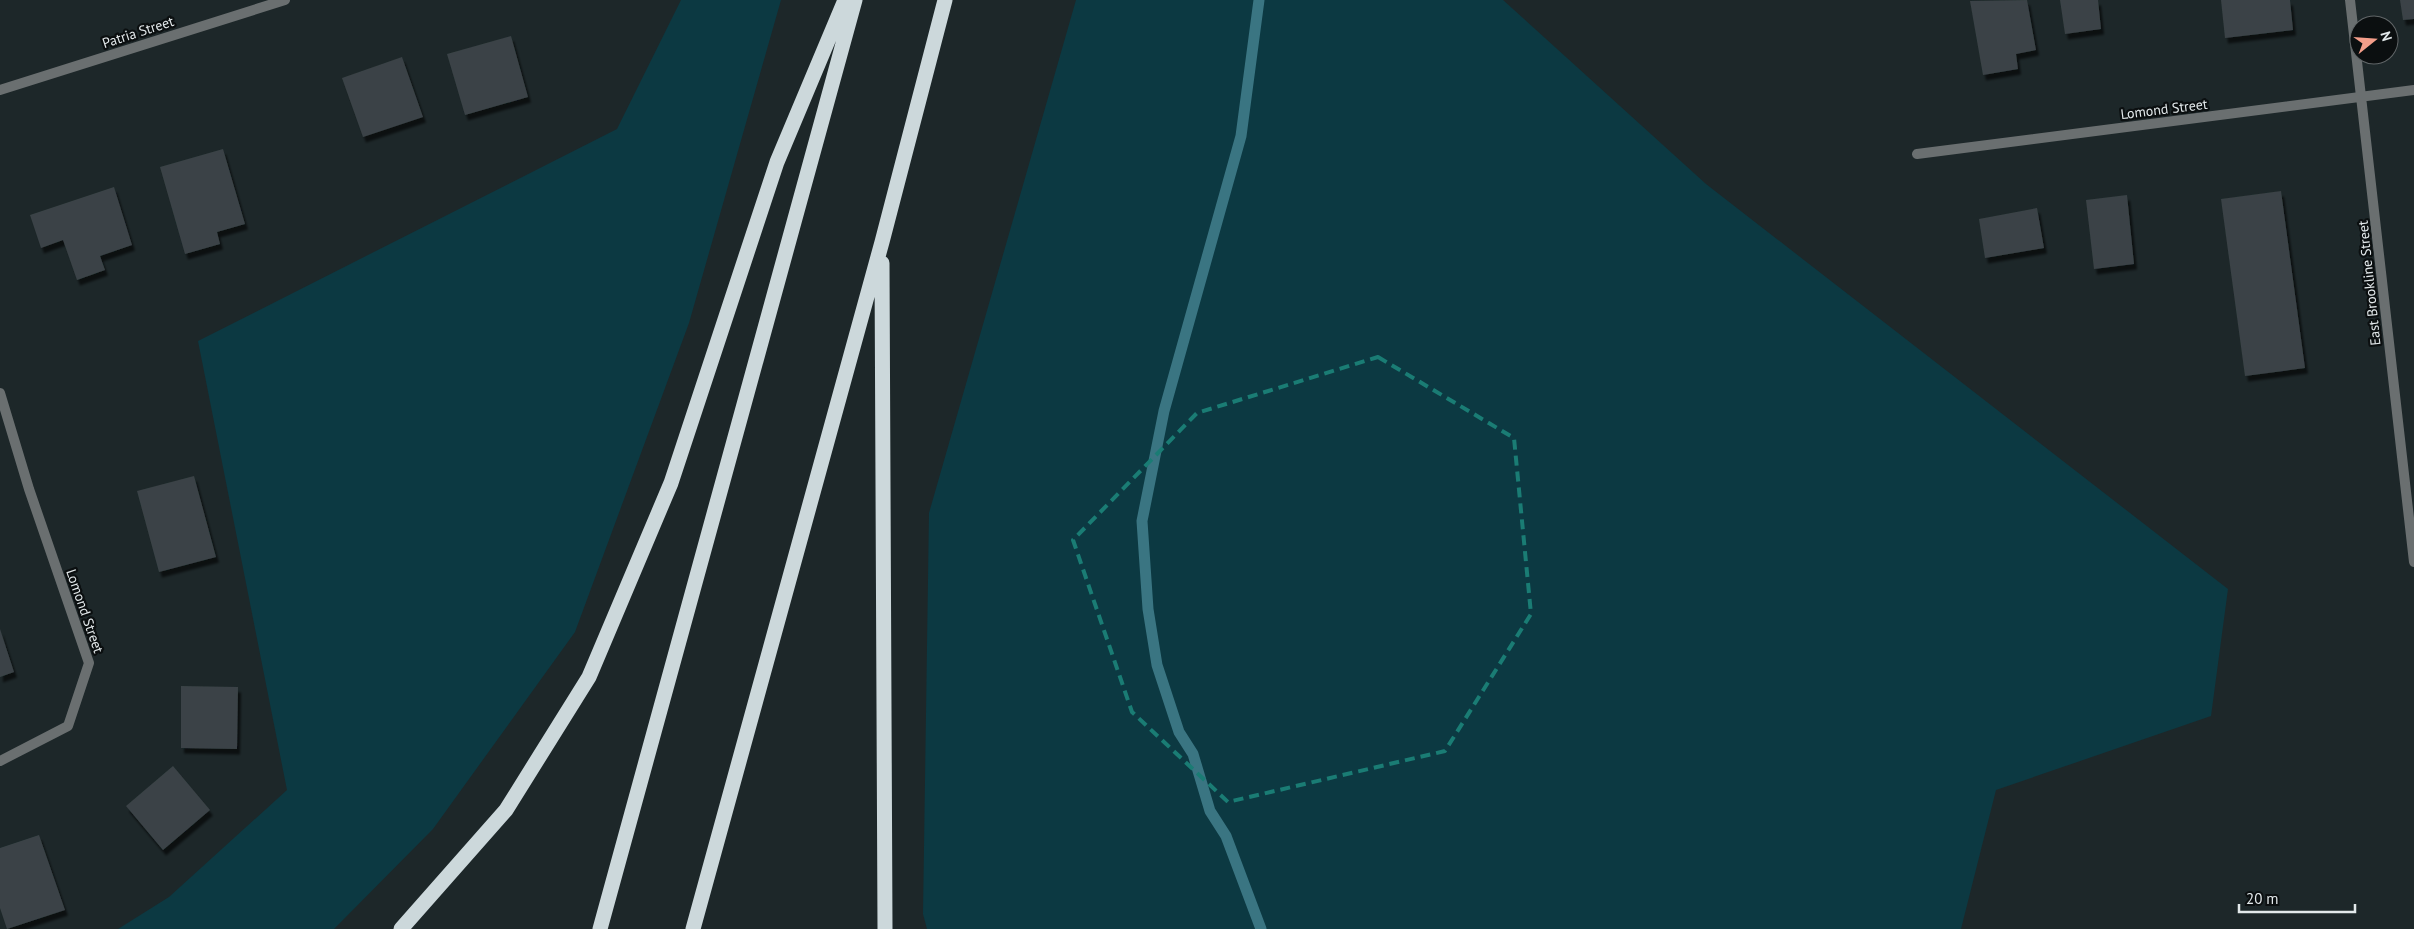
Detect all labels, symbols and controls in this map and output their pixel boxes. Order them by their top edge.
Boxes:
street label: Patria Street [100,12,176,52]
north arrow [2349,15,2399,65]
text: N [2376,29,2396,43]
street label: Lomond Street [2119,95,2209,123]
street label: East Brookline Street [2353,219,2385,346]
street label: Lomond Street [62,567,108,656]
scale bar [2239,882,2355,914]
text: 20 m [2246,889,2279,908]

